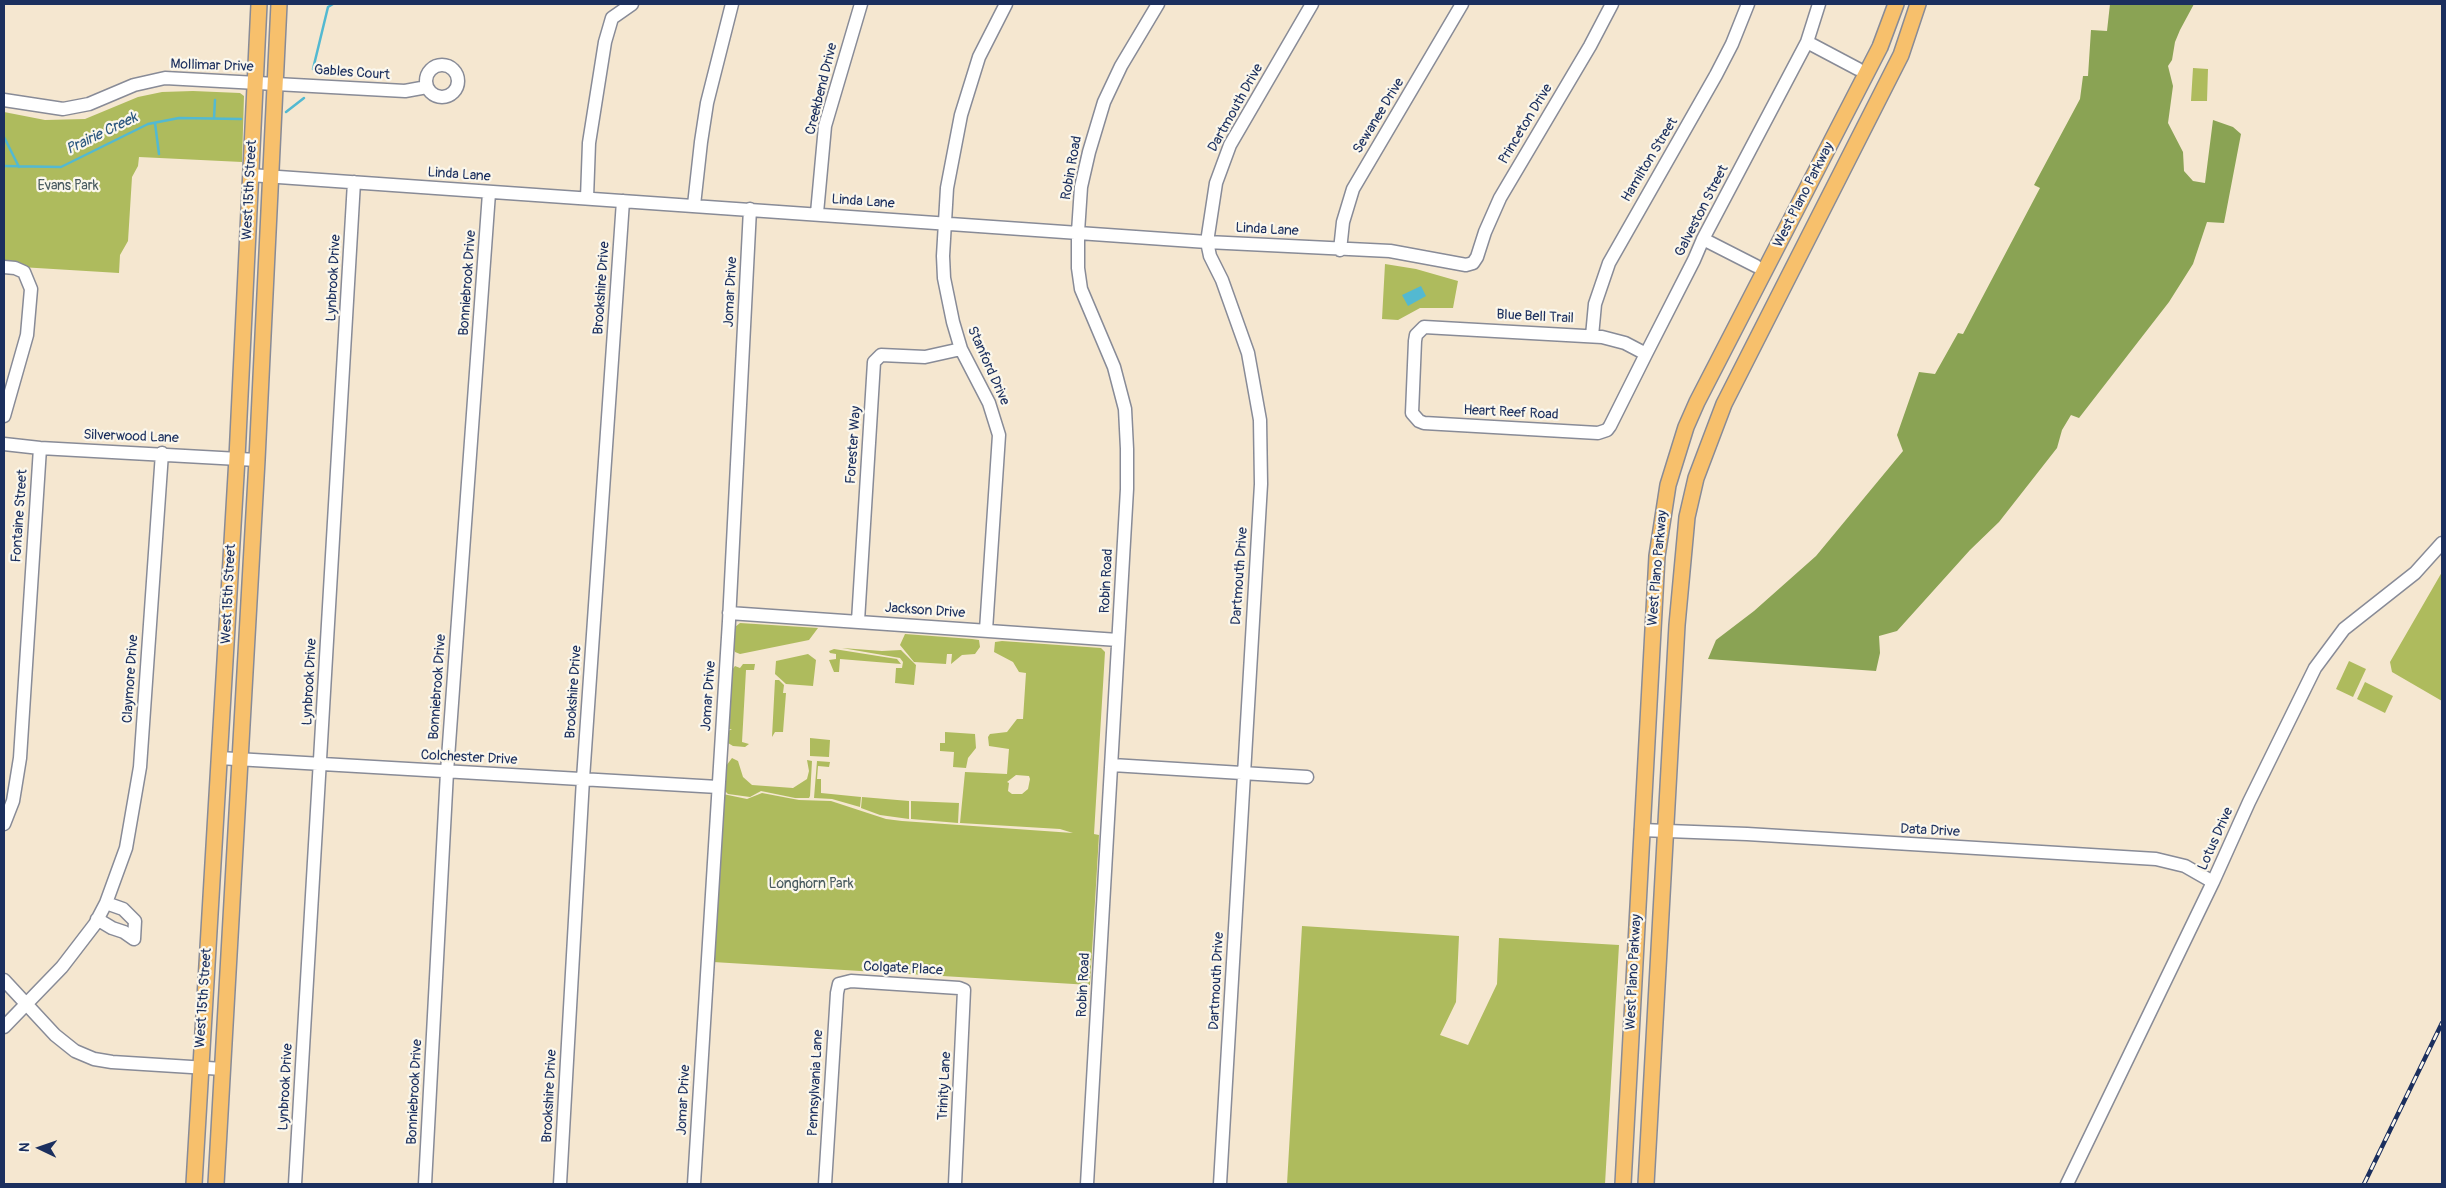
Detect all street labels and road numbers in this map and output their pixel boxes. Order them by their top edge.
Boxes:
street label: Creekbend Drive [802,41,842,137]
street label: Mollimar Drive [170,56,254,76]
street label: Dartmouth Drive [1205,61,1267,155]
street label: Gables Court [313,62,391,84]
street label: Sewanee Drive [1350,75,1408,157]
street label: Princeton Drive [1495,81,1557,167]
street label: Hamilton Street [1618,115,1682,205]
street label: Robin Road [1058,135,1086,201]
street label: West Plano Parkway [1770,139,1838,251]
street label: West 15th Street [239,140,261,240]
street label: Galveston Street [1672,162,1732,260]
street label: Linda Lane [427,164,491,186]
street label: Linda Lane [831,191,895,213]
street label: Linda Lane [1235,220,1299,240]
street label: Bonniebrook Drive [456,230,480,336]
street label: Lynbrook Drive [323,234,345,322]
street label: Brookshire Drive [590,241,614,335]
street label: Jomar Drive [721,256,741,328]
street label: Blue Bell Trail [1496,307,1574,327]
street label: Stanford Drive [963,324,1013,408]
street label: Heart Reef Road [1463,402,1559,424]
street label: Forester Way [843,405,865,485]
street label: Silverwood Lane [83,427,179,447]
street label: Fontaine Street [8,469,32,563]
street label: West Plano Parkway [1645,509,1671,627]
street label: Dartmouth Drive [1228,527,1252,625]
street label: West 15th Street [218,544,240,644]
street label: Robin Road [1097,548,1117,614]
street label: Jackson Drive [884,600,966,622]
street label: Claymore Drive [120,634,142,724]
street label: Bonniebrook Drive [426,634,450,740]
street label: Lynbrook Drive [299,638,321,726]
street label: Brookshire Drive [562,645,586,739]
street label: Jomar Drive [698,660,720,732]
street label: Colchester Drive [420,747,518,769]
street label: Lotus Drive [2195,805,2237,873]
street label: Data Drive [1900,821,1960,841]
street label: West Plano Parkway [1623,914,1645,1030]
street label: Dartmouth Drive [1206,932,1228,1030]
street label: West 15th Street [192,947,216,1049]
street label: Robin Road [1074,952,1094,1018]
street label: Colgate Place [863,959,943,979]
street label: Pennsylvania Lane [805,1029,827,1137]
street label: Bonniebrook Drive [404,1039,426,1145]
street label: Lynbrook Drive [275,1043,297,1131]
street label: Brookshire Drive [539,1049,561,1143]
street label: Trinity Lane [935,1051,955,1121]
street label: Jomar Drive [674,1064,694,1136]

